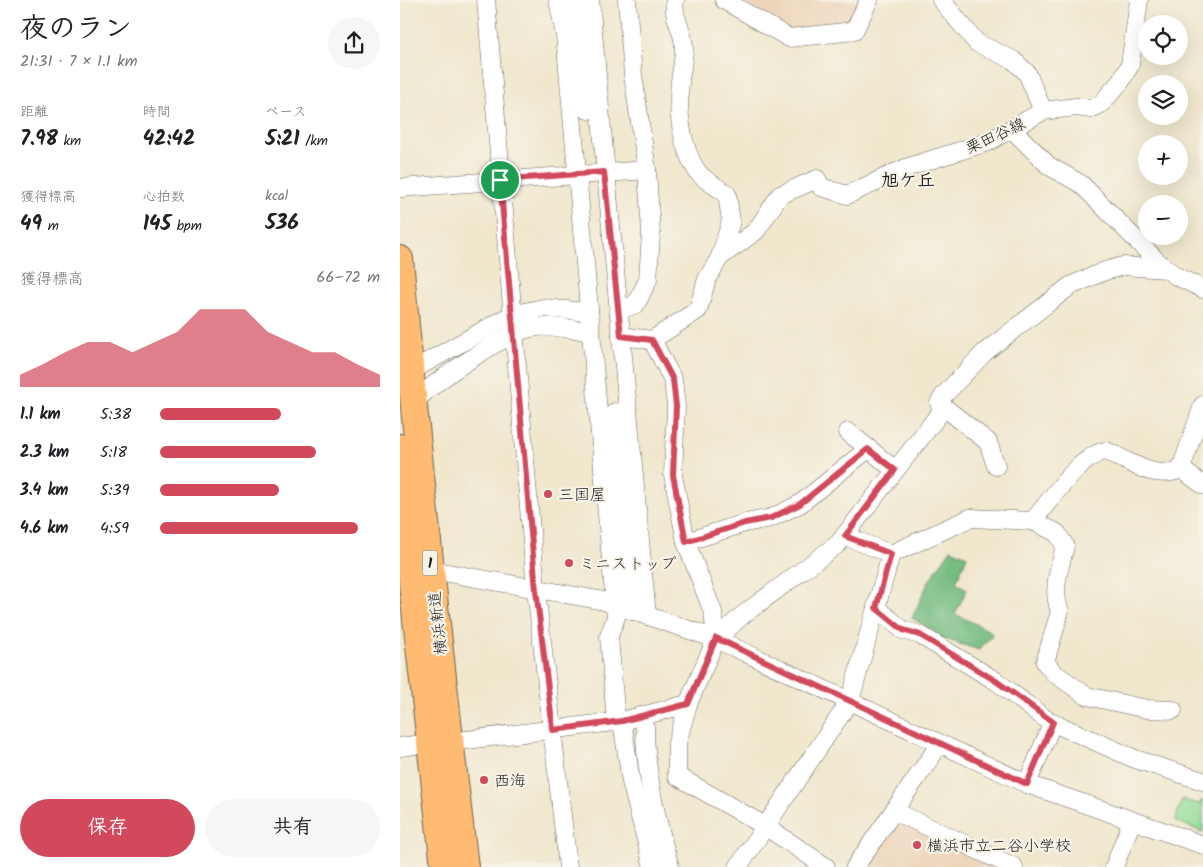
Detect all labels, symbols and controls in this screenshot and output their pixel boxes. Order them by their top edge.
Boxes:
text: 夜のラン [20,7,132,52]
map controls [1138,15,1188,245]
button: locate [1138,15,1188,65]
button: share [328,17,380,69]
text: 21:31 · 7 × 1.1 km [20,49,138,74]
button: layers [1138,75,1188,125]
text: 距離 [20,101,48,123]
text: 時間 [143,101,171,123]
text: ペース [265,101,307,123]
street label: 栗田谷線 [961,112,1030,161]
text: 7.98 [20,123,58,156]
text: 42:42 [143,123,195,156]
text: 5:21 [265,123,300,156]
text: km [58,130,81,152]
text: /km [300,130,328,152]
button: + [1138,135,1188,185]
pin [479,159,521,201]
icon: arrive [486,166,514,194]
district label: 旭ケ丘 [881,167,935,196]
text: kcal [265,185,288,207]
text: 獲得標高 [20,186,76,208]
text: 心拍数 [143,186,185,208]
button: − [1138,195,1188,245]
text: 536 [265,207,299,240]
text: 49 [20,208,42,241]
text: 145 [143,208,171,241]
text: m [42,215,59,237]
text: bpm [171,215,202,237]
text: 66–72 m [317,265,380,290]
text: 獲得標高 [20,267,84,292]
text: 1.1 km [20,402,61,427]
text: 5:38 [100,402,131,427]
text: 2.3 km [20,440,69,465]
text: 5:18 [100,440,127,465]
text: 3.4 km [20,478,68,503]
text: 5:39 [100,478,129,503]
place label: 三国屋 [558,483,606,508]
marker: 三国屋 [542,488,554,500]
text: 4.6 km [20,516,68,541]
text: 4:59 [100,516,129,541]
road number: 1 [422,550,438,576]
place label: ミニストップ [579,552,677,577]
marker: ミニストップ [563,557,575,569]
street label: 横浜新道 [423,590,454,656]
place label: 西海 [494,769,526,794]
marker: 西海 [478,774,490,786]
button: 保存 [20,799,195,857]
button: 共有 [205,799,380,857]
place label: 横浜市立二谷小学校 [927,834,1071,859]
marker: 横浜市立二谷小学校 [911,839,923,851]

